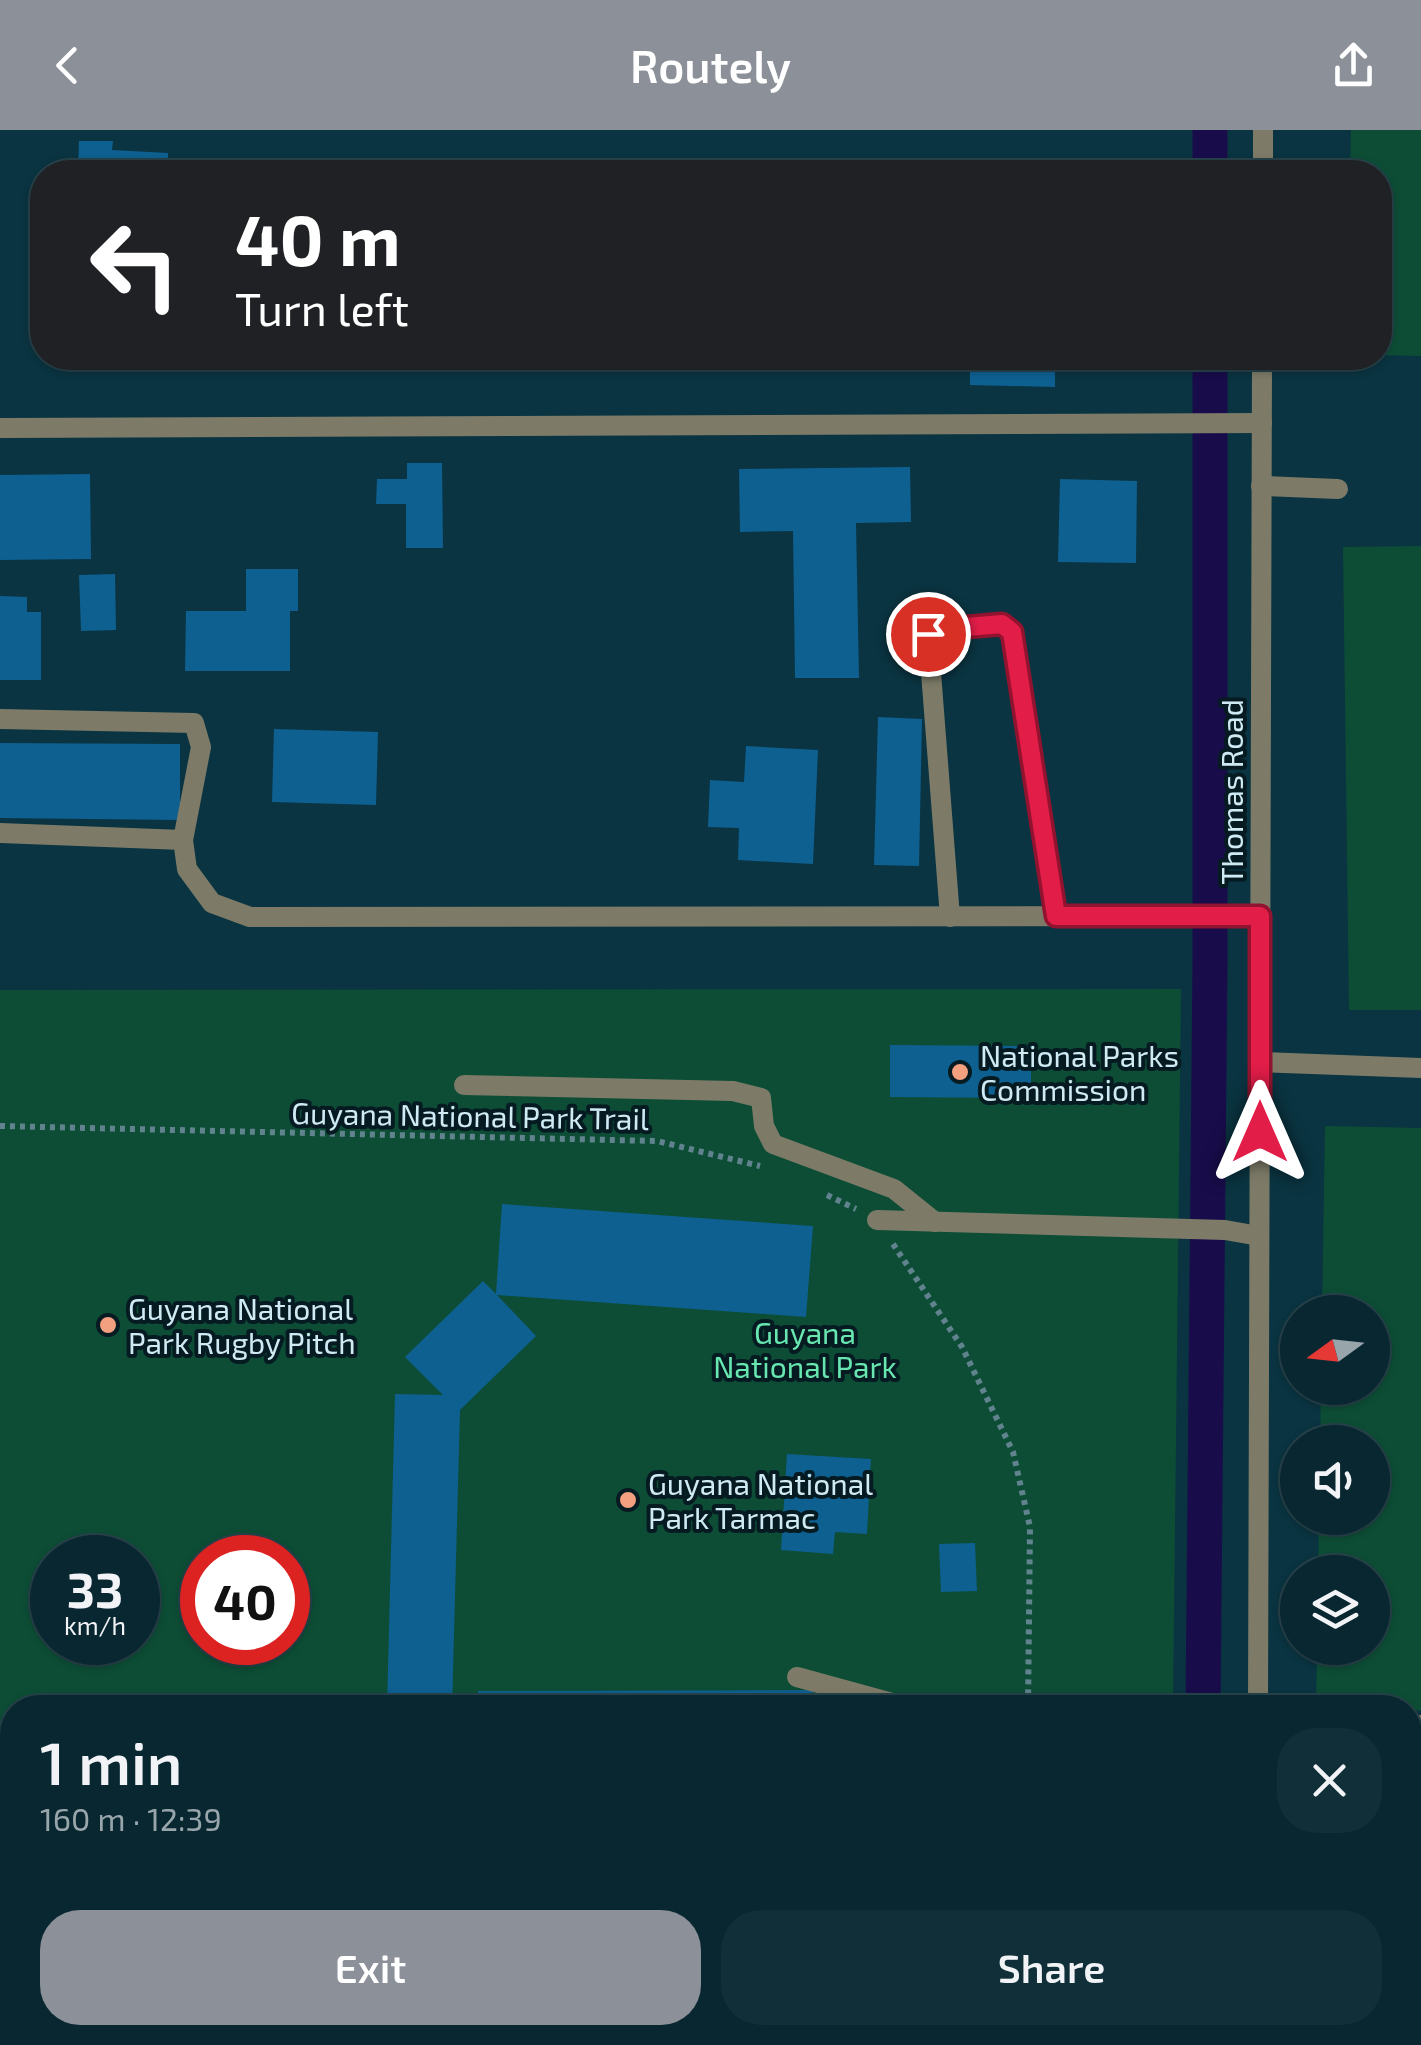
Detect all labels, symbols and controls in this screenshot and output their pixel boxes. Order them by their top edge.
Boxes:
icon: back [40,38,95,93]
text: Routely [630,38,791,92]
icon: share [1326,38,1381,93]
text: 40 m [235,196,401,280]
icon: left [70,200,200,330]
text: Turn left [235,281,409,335]
pin [886,592,971,677]
icon: arrive [901,607,956,662]
street label: Thomas Road [1213,699,1249,885]
place label: National Parks Commission [980,1037,1179,1107]
marker: National Parks Commission [949,1061,971,1083]
position arrow [1208,1080,1312,1184]
street label: Guyana National Park Trail [291,1094,649,1136]
place label: Guyana National Park Rugby Pitch [128,1290,356,1360]
north arrow [1280,1295,1390,1405]
map controls [1280,1295,1390,1665]
marker: Guyana National Park Rugby Pitch [97,1314,119,1336]
park label: Guyana National Park [713,1314,897,1384]
button: sound [1280,1425,1390,1535]
place label: Guyana National Park Tarmac [648,1465,873,1535]
marker: Guyana National Park Tarmac [617,1489,639,1511]
speed limit sign: 40 [180,1535,310,1665]
button: layers [1280,1555,1390,1665]
text: 33 [67,1558,123,1618]
text: km/h [64,1610,126,1640]
text: 1 min [40,1725,182,1797]
button: close [1277,1728,1382,1833]
text: 160 m · 12:39 [40,1799,222,1837]
button: Exit [40,1910,701,2025]
button: Share [721,1910,1382,2025]

